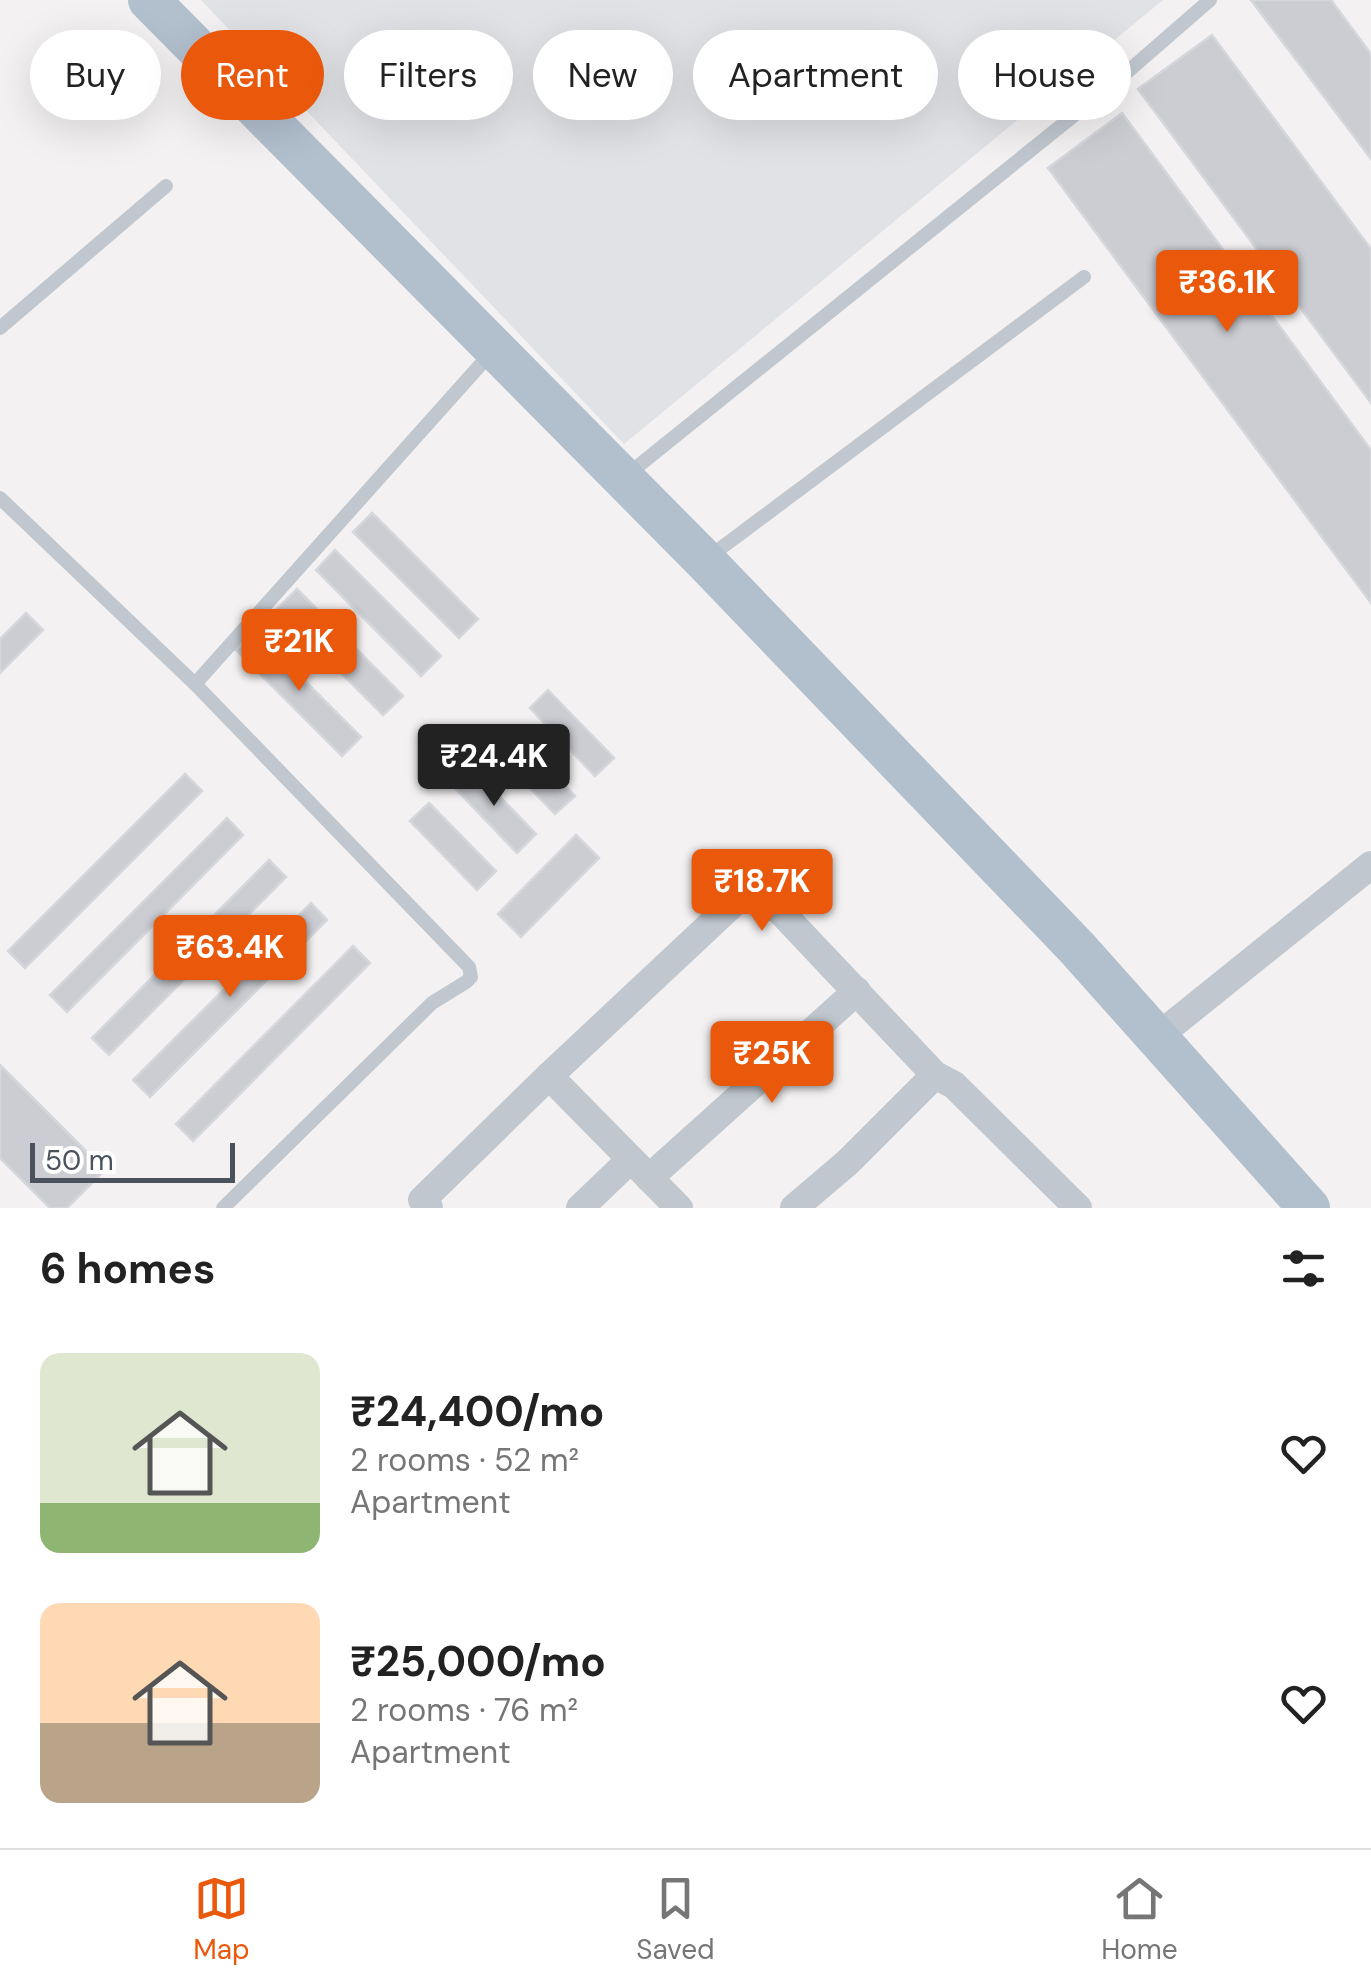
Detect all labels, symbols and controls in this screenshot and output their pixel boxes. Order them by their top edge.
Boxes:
chip: Buy [30,30,161,120]
chip: Rent [181,30,324,120]
chip: Filters [344,30,513,120]
chip: New [533,30,673,120]
chip: Apartment [693,30,938,120]
chip: House [958,30,1131,120]
pin: ₹36.1K [1146,250,1308,335]
text: ₹36.1K [1178,261,1276,303]
pin: ₹21K [240,609,358,694]
text: ₹21K [264,620,334,662]
pin: ₹24.4K [413,724,575,809]
text: ₹24.4K [440,735,548,777]
pin: ₹18.7K [681,849,843,934]
text: ₹18.7K [714,860,810,902]
pin: ₹63.4K [149,915,311,1000]
text: ₹63.4K [175,926,285,968]
pin: ₹25K [713,1021,831,1106]
text: ₹25K [733,1032,811,1074]
scale bar [30,1138,235,1182]
text: 50 m [45,1142,114,1179]
text: 6 homes [40,1241,215,1296]
icon: filters [1276,1241,1331,1296]
text: ₹24,400/mo [350,1384,604,1439]
icon: home [120,1393,240,1513]
icon: heart [1276,1426,1331,1481]
text: 2 rooms · 52 m² [350,1439,579,1481]
text: Apartment [350,1481,511,1523]
text: ₹25,000/mo [350,1634,606,1689]
icon: home [120,1643,240,1763]
icon: heart [1276,1676,1331,1731]
text: 2 rooms · 76 m² [350,1689,578,1731]
text: Apartment [350,1731,511,1773]
tab: Map [193,1871,250,1968]
tab: Saved [636,1871,715,1968]
tab: Home [1101,1871,1178,1968]

